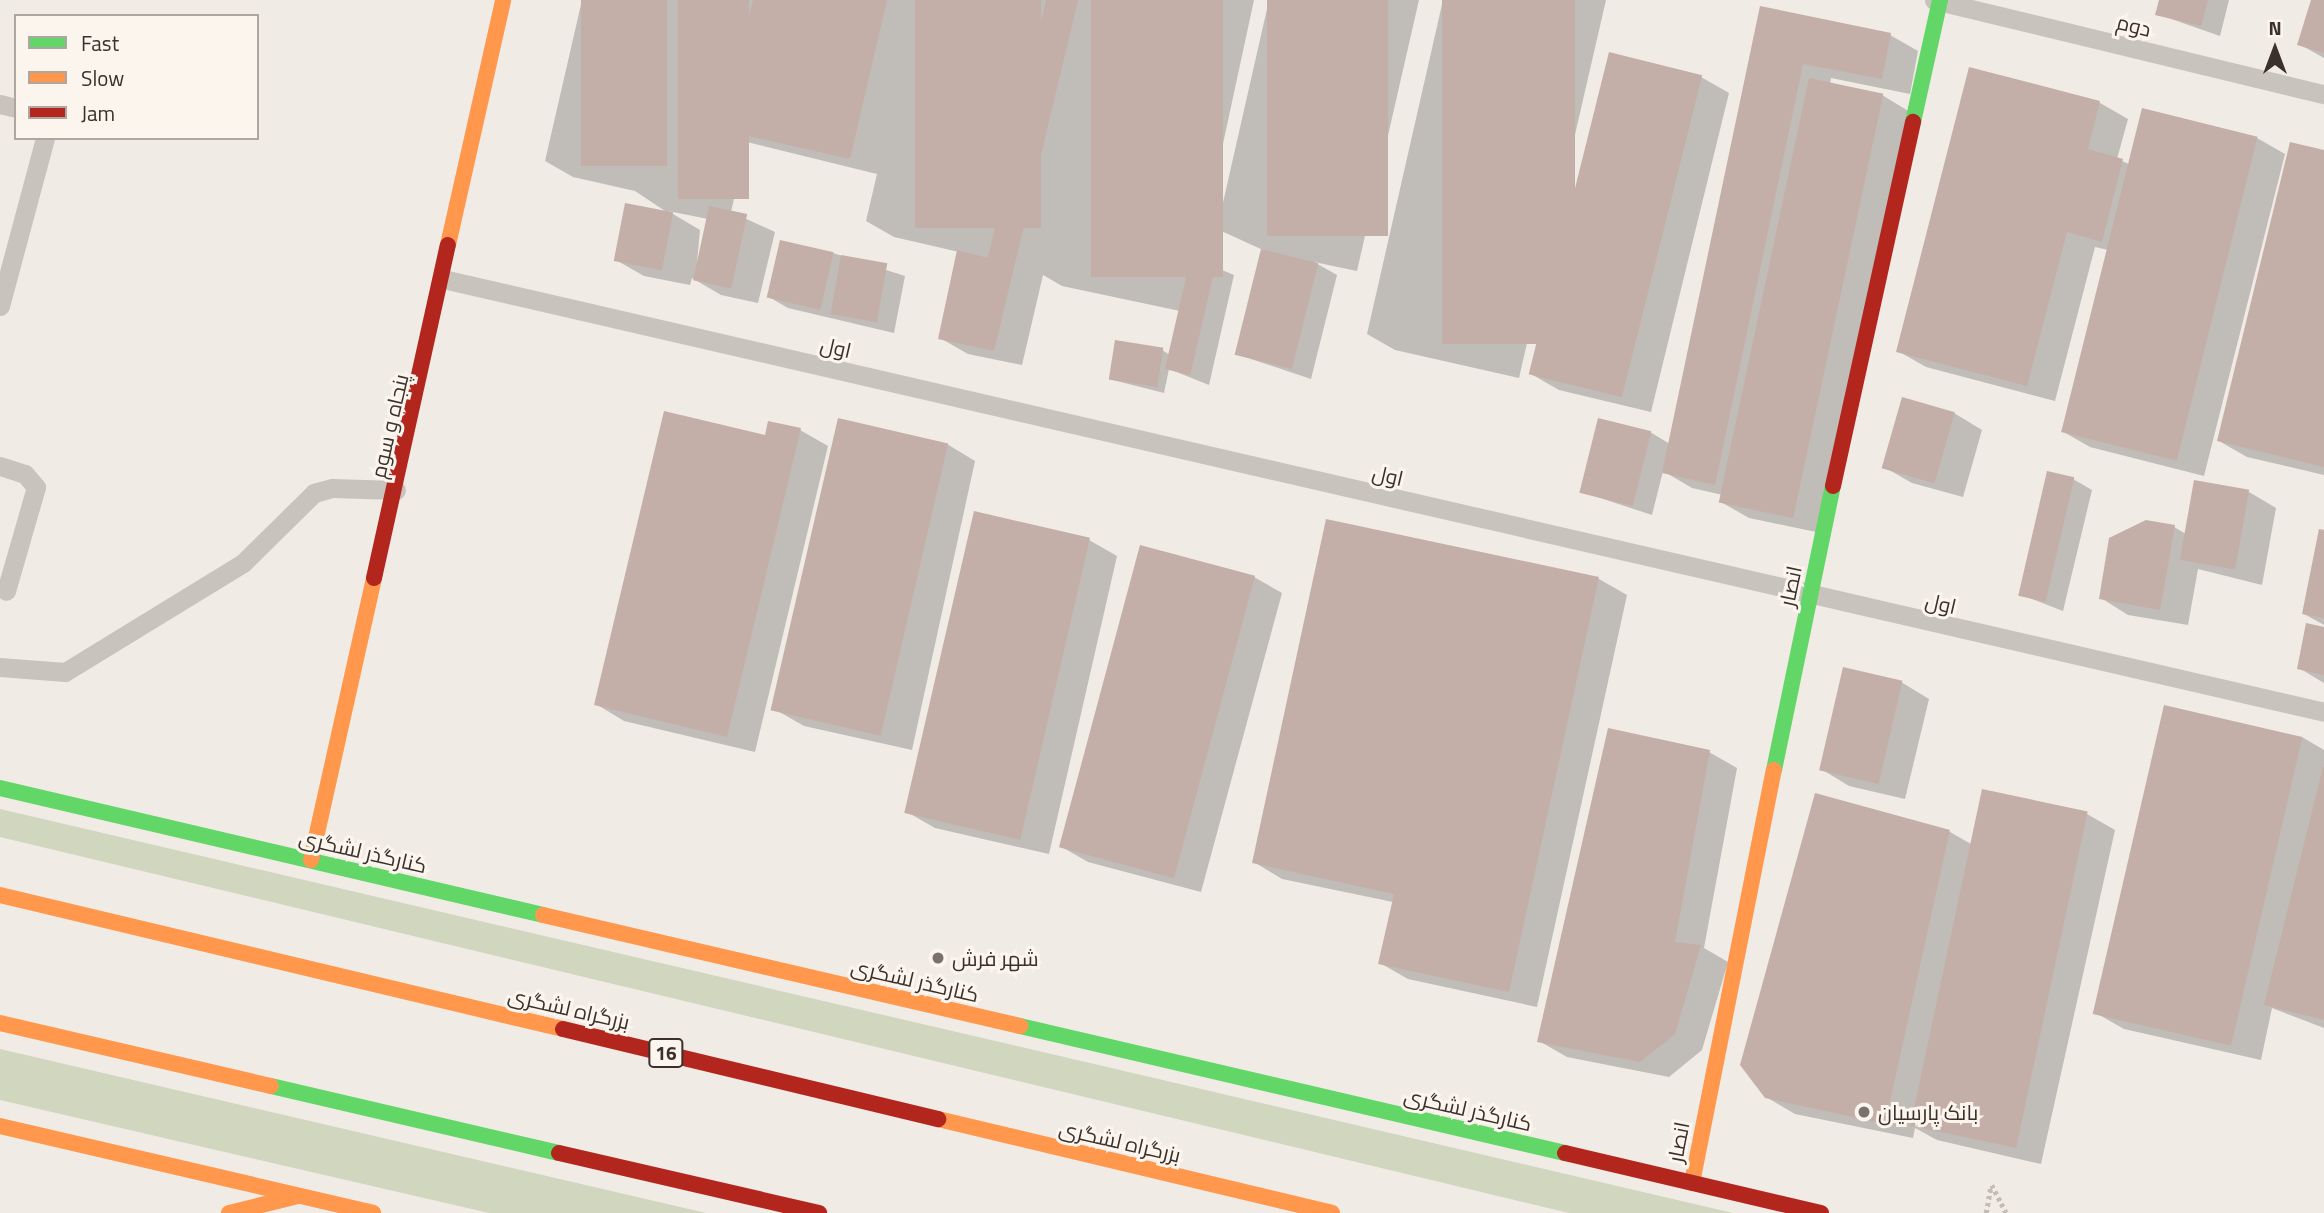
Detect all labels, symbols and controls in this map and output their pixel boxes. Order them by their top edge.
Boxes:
street label: دوم [2114,9,2154,41]
text: N [2268,13,2282,42]
legend [14,14,259,140]
north arrow [2240,14,2310,84]
text: Fast [81,27,119,59]
text: Slow [81,62,124,94]
text: Jam [81,97,115,129]
street label: اول [818,331,854,363]
street label: پنجاه و سوم [365,371,413,481]
street label: اول [1370,459,1406,491]
street label: انصار [1773,563,1807,609]
street label: اول [1923,587,1959,619]
street label: کنارگذر لشگری [297,824,429,878]
place label: شهر فرش [952,945,1039,971]
marker: شهر فرش [930,950,946,966]
street label: کنارگذر لشگری [849,953,981,1007]
street label: بزرگراه لشگری [506,982,632,1034]
road number: 16 [647,1037,685,1068]
street label: کنارگذر لشگری [1402,1082,1534,1136]
place label: بانک پارسیان [1878,1099,1978,1125]
marker: بانک پارسیان [1856,1104,1872,1120]
street label: بزرگراه لشگری [1057,1115,1183,1167]
street label: انصار [1662,1120,1694,1164]

